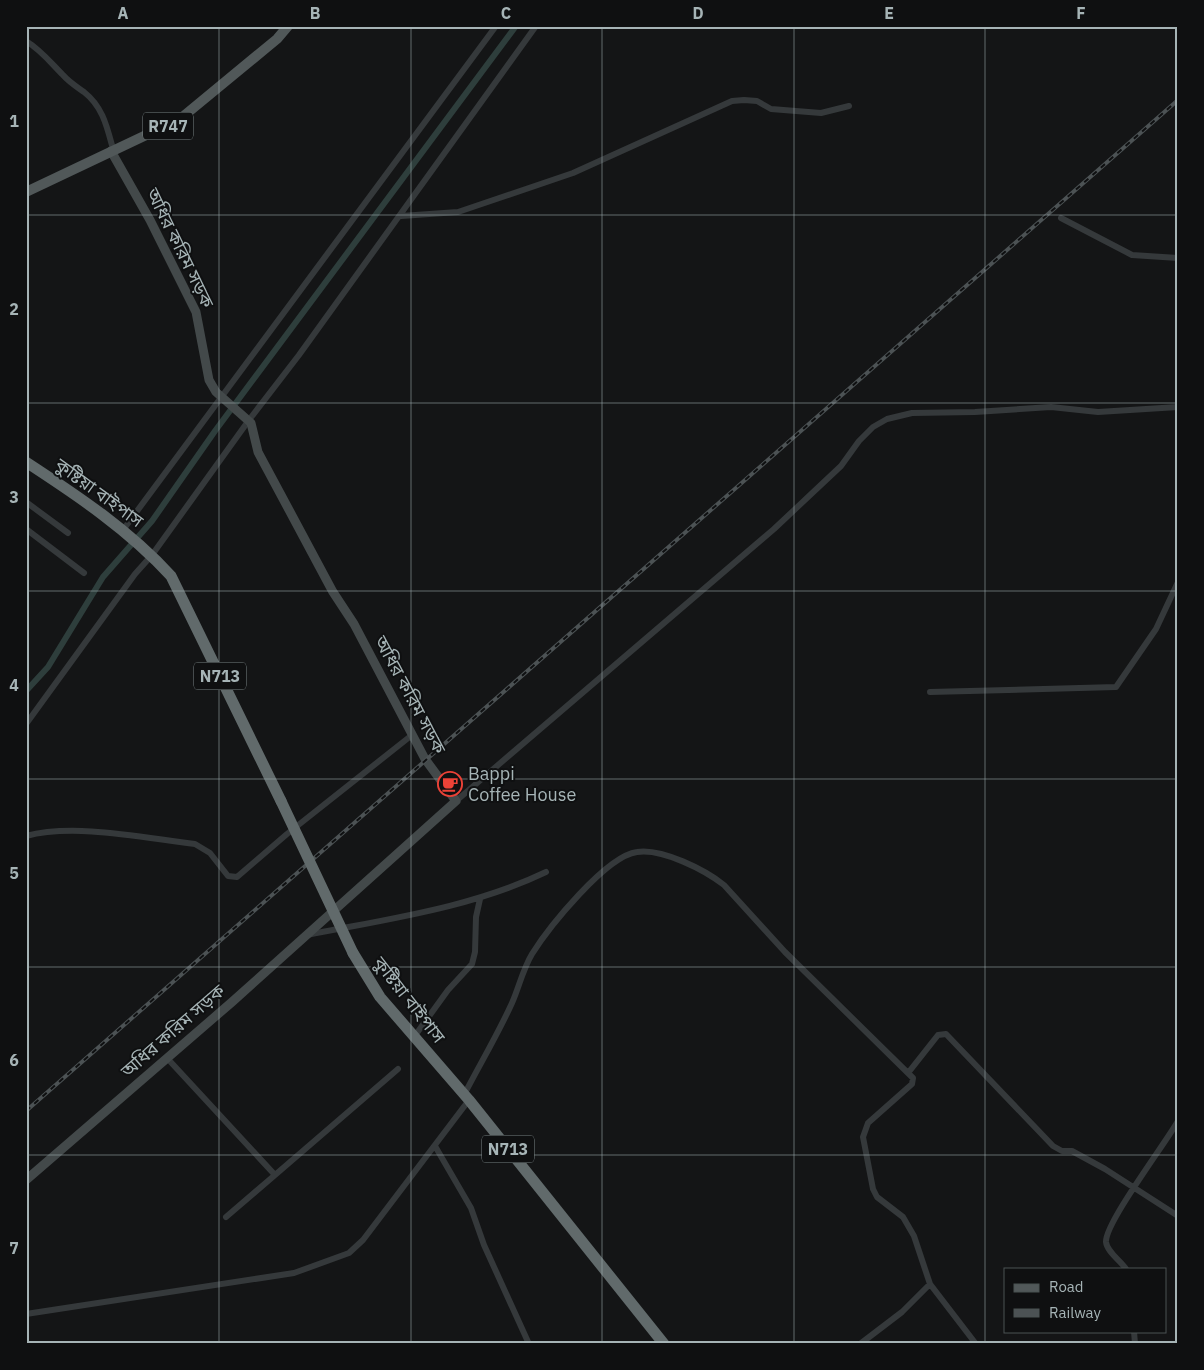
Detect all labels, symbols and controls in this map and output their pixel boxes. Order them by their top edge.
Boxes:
text: A [118,3,129,23]
text: B [310,3,321,23]
text: C [501,3,511,23]
text: D [692,3,704,23]
text: E [884,3,894,23]
text: F [1076,3,1086,23]
text: 1 [9,111,19,131]
road number: R747 [143,112,193,140]
street label: অধির করিম সড়ক [141,183,220,312]
text: 2 [9,299,19,319]
street label: কুষ্টিয়া বাইপাস [50,452,148,533]
text: 3 [9,487,19,507]
street label: অধির করিম সড়ক [369,631,451,758]
road number: N713 [194,662,246,689]
text: 4 [9,675,19,695]
place label: Bappi Coffee House [468,762,577,806]
cafe icon: Bappi Coffee House [437,771,463,797]
text: 5 [9,863,19,883]
street label: কুষ্টিয়া বাইপাস [368,951,451,1048]
street label: অধির করিম সড়ক [115,979,230,1083]
text: 6 [9,1050,19,1070]
road number: N713 [482,1136,534,1162]
text: 7 [9,1238,19,1258]
legend [1004,1268,1166,1332]
text: Road [1049,1277,1084,1296]
text: Railway [1049,1303,1102,1322]

